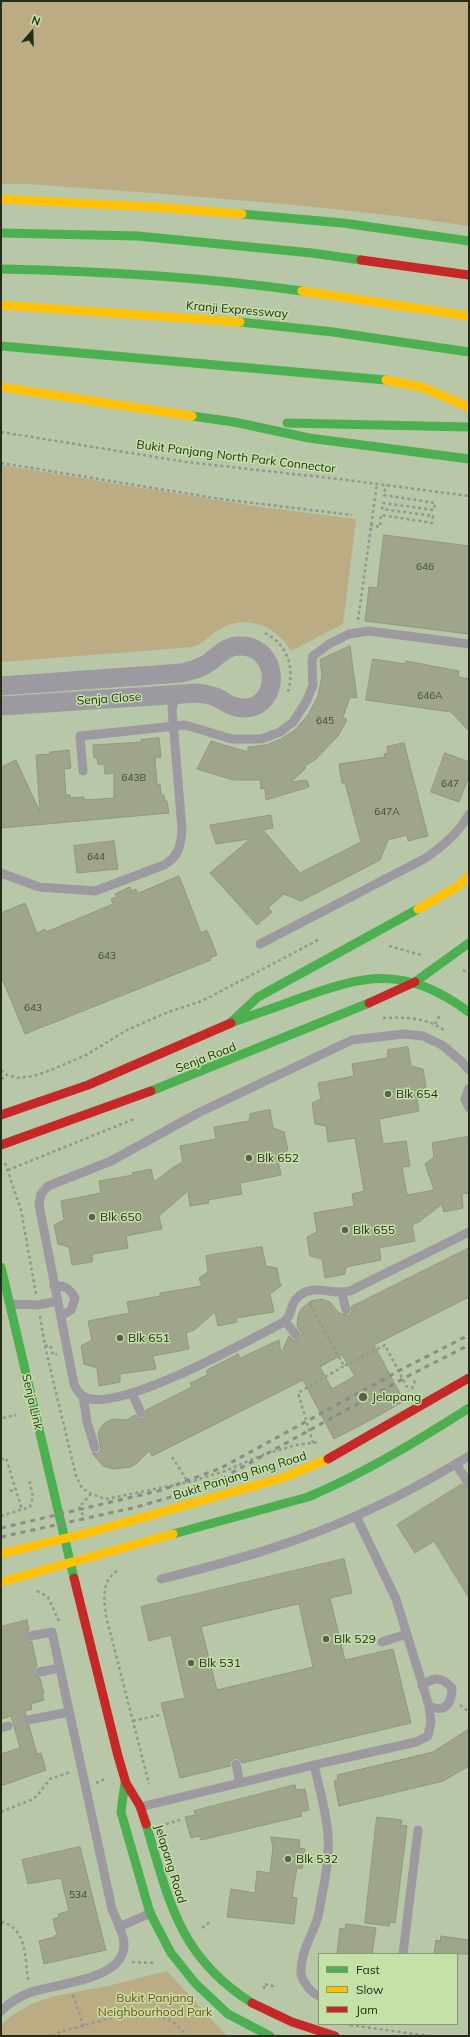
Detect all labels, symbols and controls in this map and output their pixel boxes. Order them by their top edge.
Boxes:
north arrow [12,12,52,52]
text: N [30,13,42,29]
street label: Kranji Expressway [186,298,288,322]
street label: Bukit Panjang North Park Connector [136,438,336,476]
house number: 646 [416,561,434,573]
street label: Senja Close [76,690,142,708]
house number: 646A [417,690,443,702]
house number: 645 [316,715,334,727]
house number: 643B [122,772,146,784]
house number: 647 [441,778,459,790]
house number: 647A [374,806,400,818]
house number: 644 [87,851,105,863]
house number: 643 [98,950,116,962]
house number: 643 [24,1002,42,1014]
street label: Senja Road [174,1040,238,1076]
place label: Blk 654 [396,1087,438,1101]
marker: Blk 654 [383,1089,393,1099]
place label: Blk 652 [257,1151,299,1165]
marker: Blk 652 [244,1153,254,1163]
place label: Blk 650 [100,1210,142,1224]
marker: Blk 650 [87,1212,97,1222]
place label: Blk 655 [353,1223,395,1237]
marker: Blk 655 [340,1225,350,1235]
place label: Blk 651 [128,1331,170,1345]
marker: Blk 651 [115,1333,125,1343]
street label: Senja Link [19,1373,45,1431]
place label: Jelapang [372,1390,421,1404]
marker: Jelapang [357,1391,369,1403]
street label: Bukit Panjang Ring Road [172,1449,308,1503]
place label: Blk 529 [334,1632,376,1646]
marker: Blk 529 [321,1634,331,1644]
place label: Blk 531 [199,1656,241,1670]
marker: Blk 531 [186,1658,196,1668]
street label: Jelapang Road [151,1823,189,1905]
place label: Blk 532 [296,1852,338,1866]
marker: Blk 532 [283,1854,293,1864]
house number: 534 [69,1889,87,1901]
legend [318,1953,458,2025]
text: Fast [356,1962,380,1977]
text: Slow [356,1982,384,1997]
park label: Bukit Panjang Neighbourhood Park [98,1991,212,2019]
text: Jam [356,2002,378,2017]

